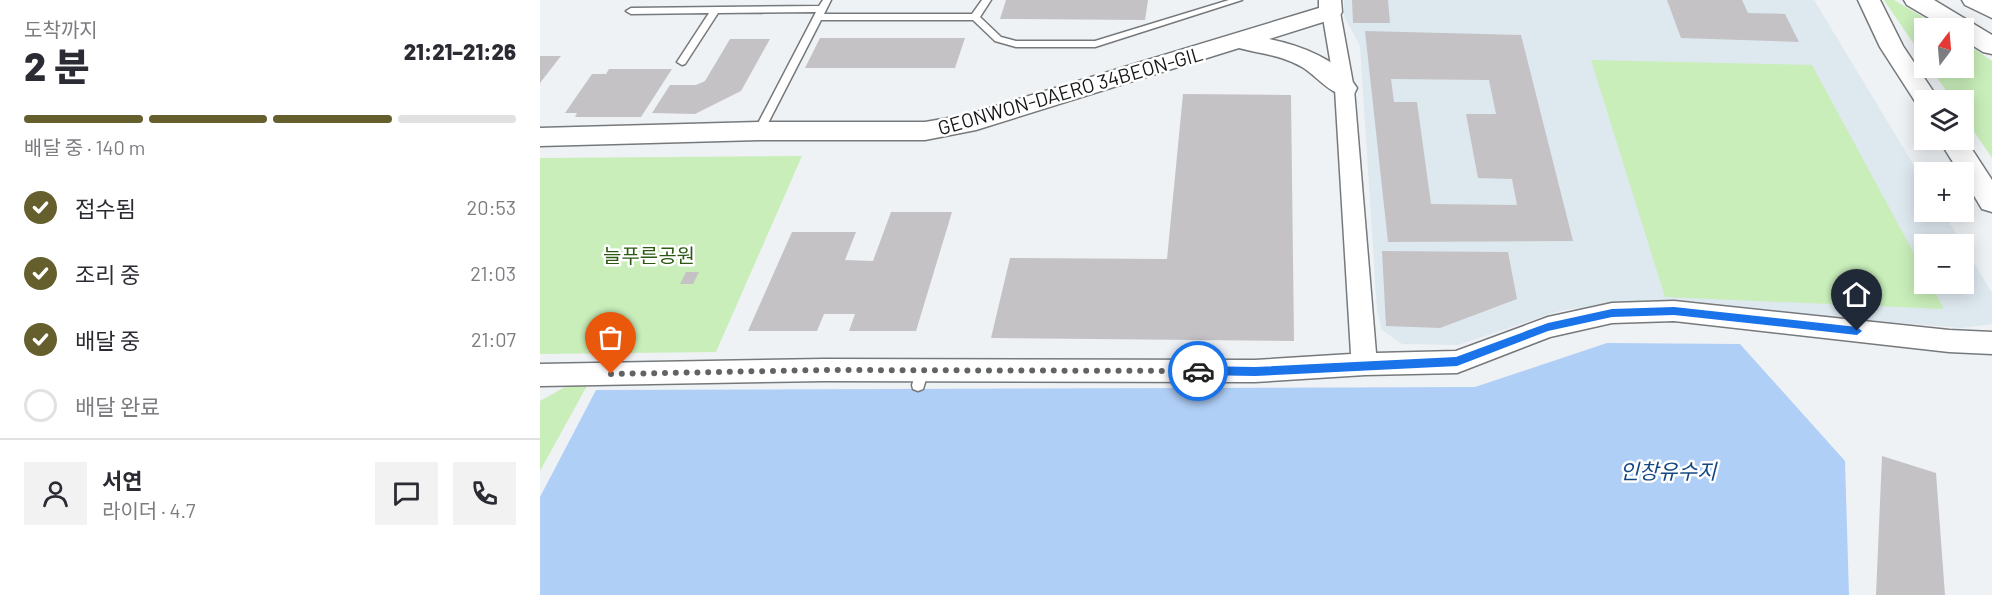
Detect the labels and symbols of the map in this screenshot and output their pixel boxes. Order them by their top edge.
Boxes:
north arrow [1914,18,1974,78]
street label: GEONWON-DAERO 34BEON-GIL [935,41,1205,139]
park label: 늘푸른공원 [603,243,695,267]
pin [1831,269,1882,331]
pin [585,312,636,374]
courier [1168,341,1228,401]
water label: 인창유수지 [1620,458,1718,483]

